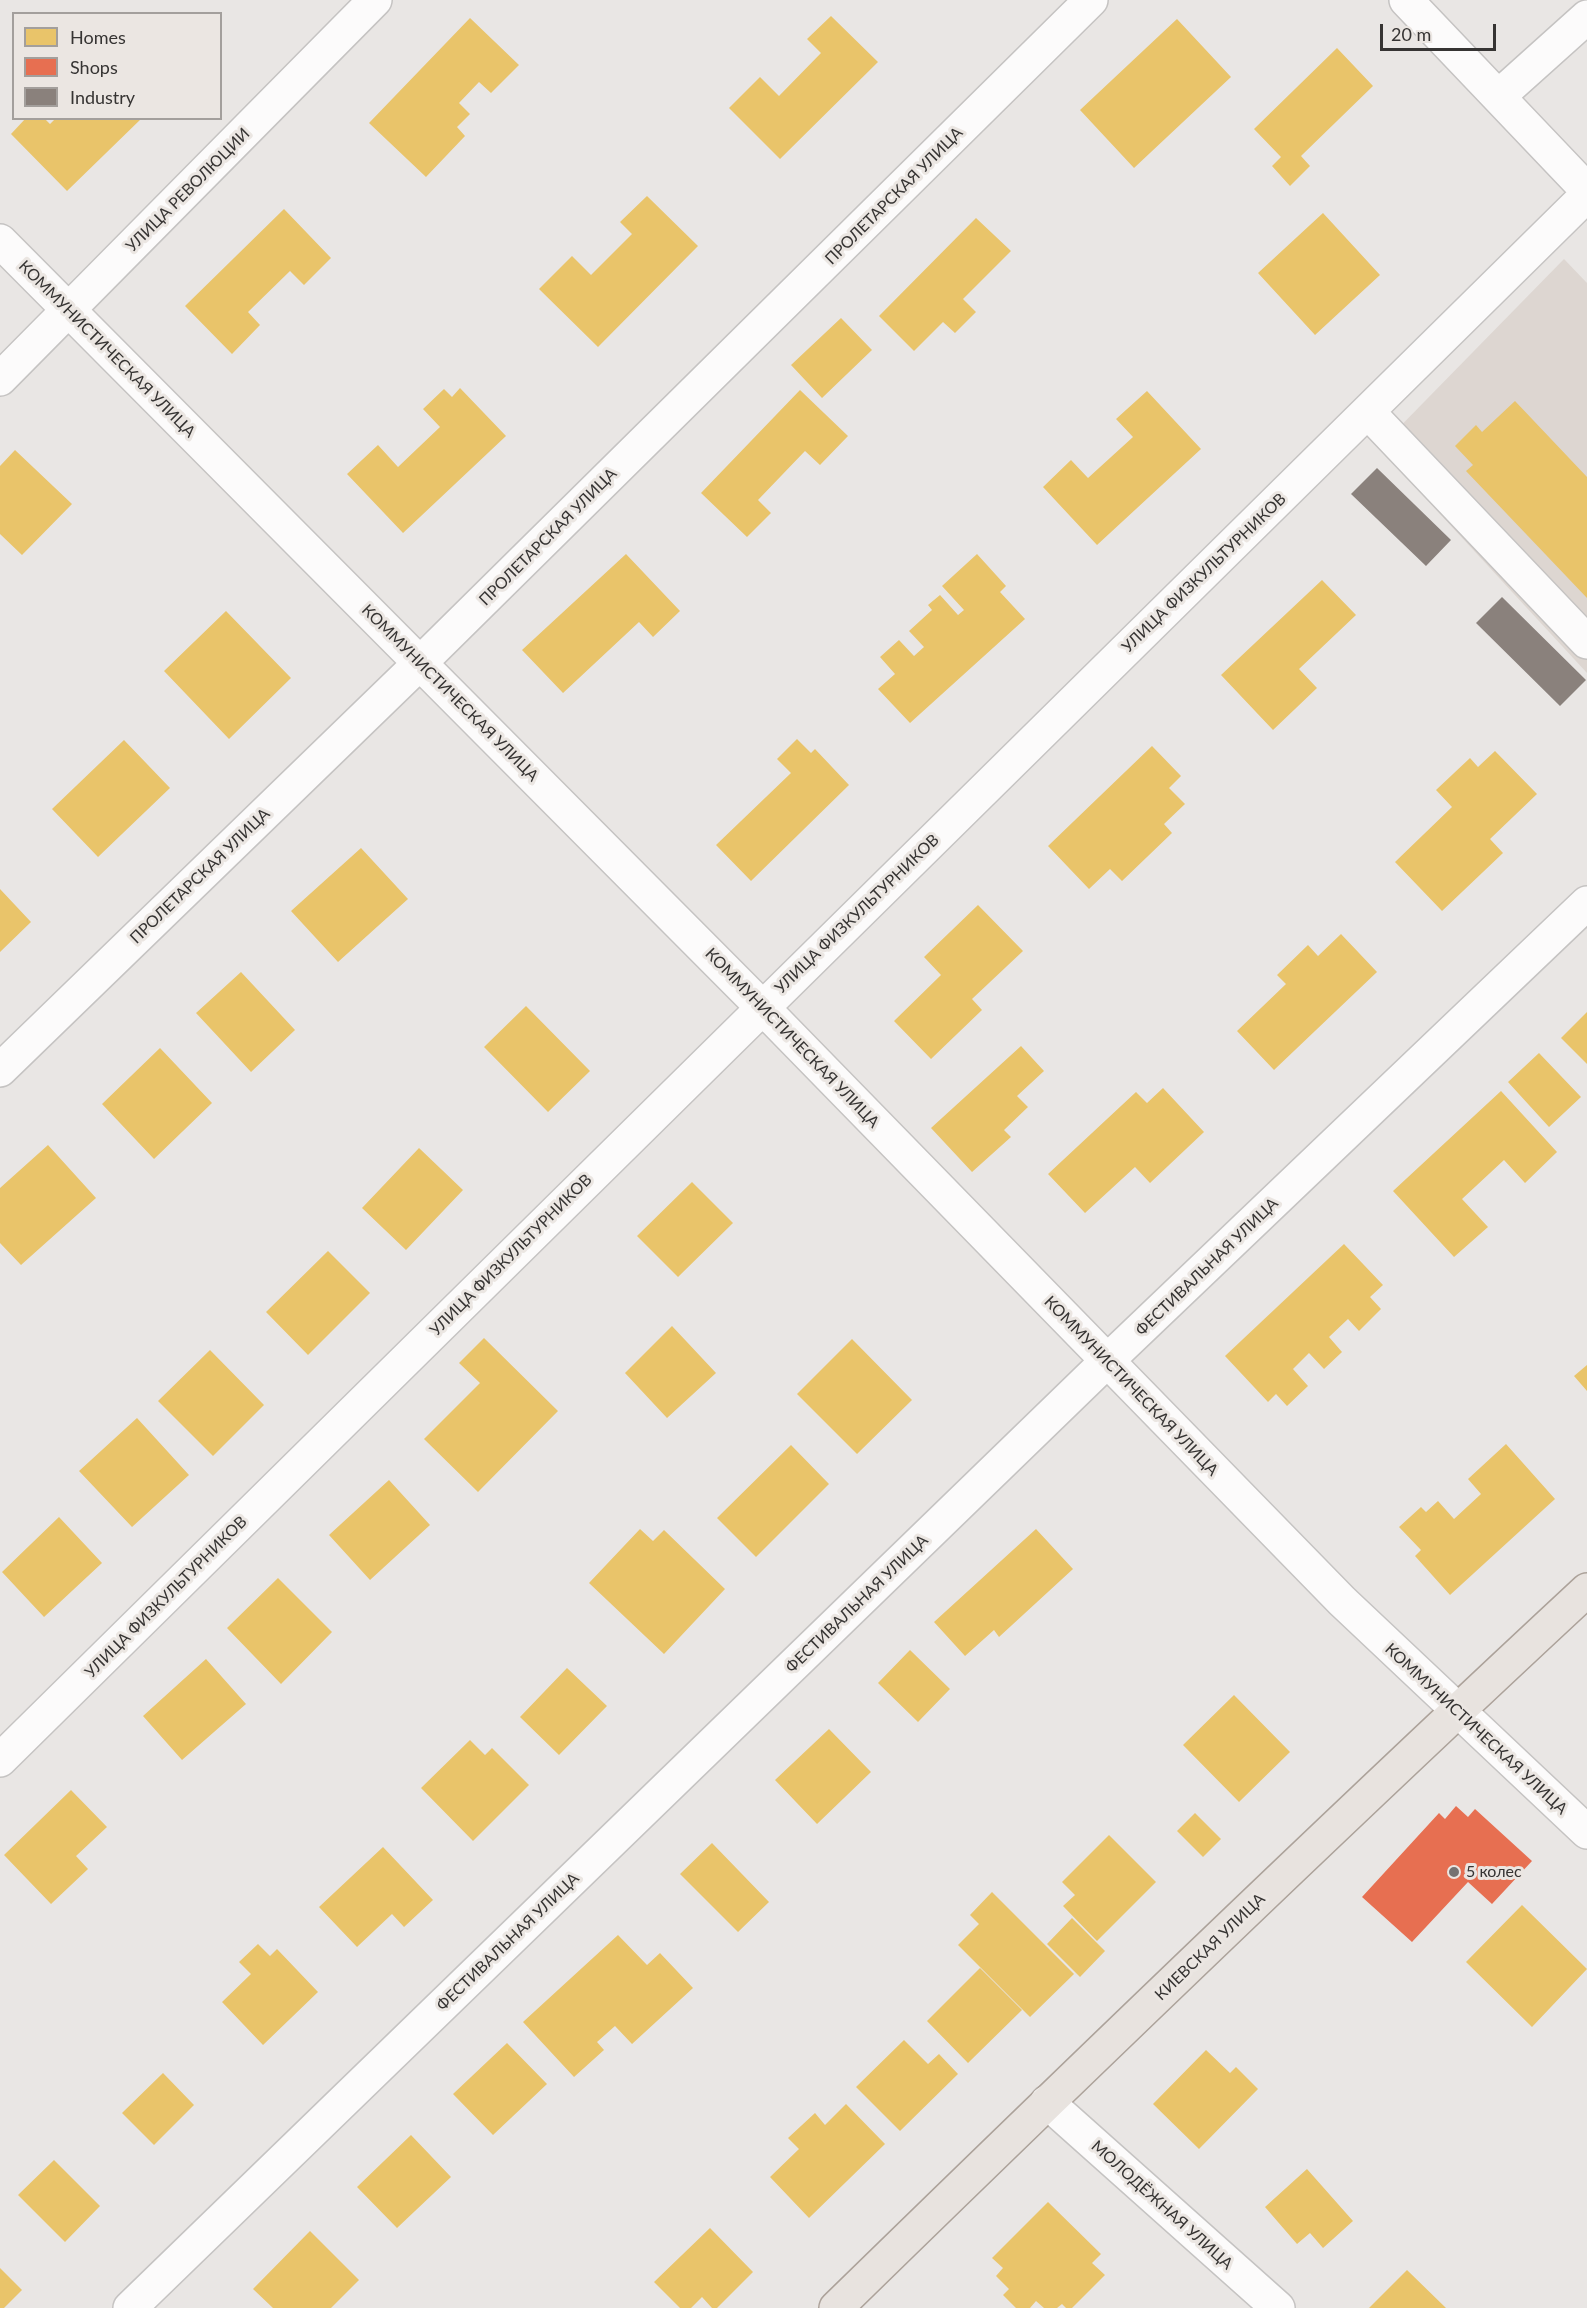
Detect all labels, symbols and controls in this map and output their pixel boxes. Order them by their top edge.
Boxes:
legend [12,12,222,120]
scale bar [1383,12,1498,50]
text: 20 m [1391,23,1431,45]
text: Homes [70,26,126,48]
text: Shops [70,56,118,78]
text: Industry [70,86,135,108]
street label: ПРОЛЕТАРСКАЯ УЛИЦА [821,123,967,269]
street label: УЛИЦА РЕВОЛЮЦИИ [122,124,254,256]
street label: КОММУНИСТИЧЕСКАЯ УЛИЦА [15,257,199,441]
street label: ПРОЛЕТАРСКАЯ УЛИЦА [475,464,621,610]
street label: УЛИЦА ФИЗКУЛЬТУРНИКОВ [1118,489,1290,657]
street label: КОММУНИСТИЧЕСКАЯ УЛИЦА [358,601,542,785]
street label: ПРОЛЕТАРСКАЯ УЛИЦА [126,804,274,948]
street label: УЛИЦА ФИЗКУЛЬТУРНИКОВ [771,830,943,998]
street label: КОММУНИСТИЧЕСКАЯ УЛИЦА [701,944,883,1132]
street label: УЛИЦА ФИЗКУЛЬТУРНИКОВ [426,1170,596,1340]
street label: ФЕСТИВАЛЬНАЯ УЛИЦА [1132,1194,1282,1340]
street label: КОММУНИСТИЧЕСКАЯ УЛИЦА [1040,1292,1222,1480]
street label: УЛИЦА ФИЗКУЛЬТУРНИКОВ [81,1512,251,1682]
street label: ФЕСТИВАЛЬНАЯ УЛИЦА [782,1531,932,1677]
street label: КОММУНИСТИЧЕСКАЯ УЛИЦА [1381,1639,1571,1819]
place label: 5 колес [1466,1862,1522,1882]
marker: 5 колес [1447,1865,1461,1879]
street label: ФЕСТИВАЛЬНАЯ УЛИЦА [433,1869,583,2015]
street label: КИЕВСКАЯ УЛИЦА [1151,1889,1269,2005]
street label: МОЛОДЁЖНАЯ УЛИЦА [1087,2136,1237,2274]

